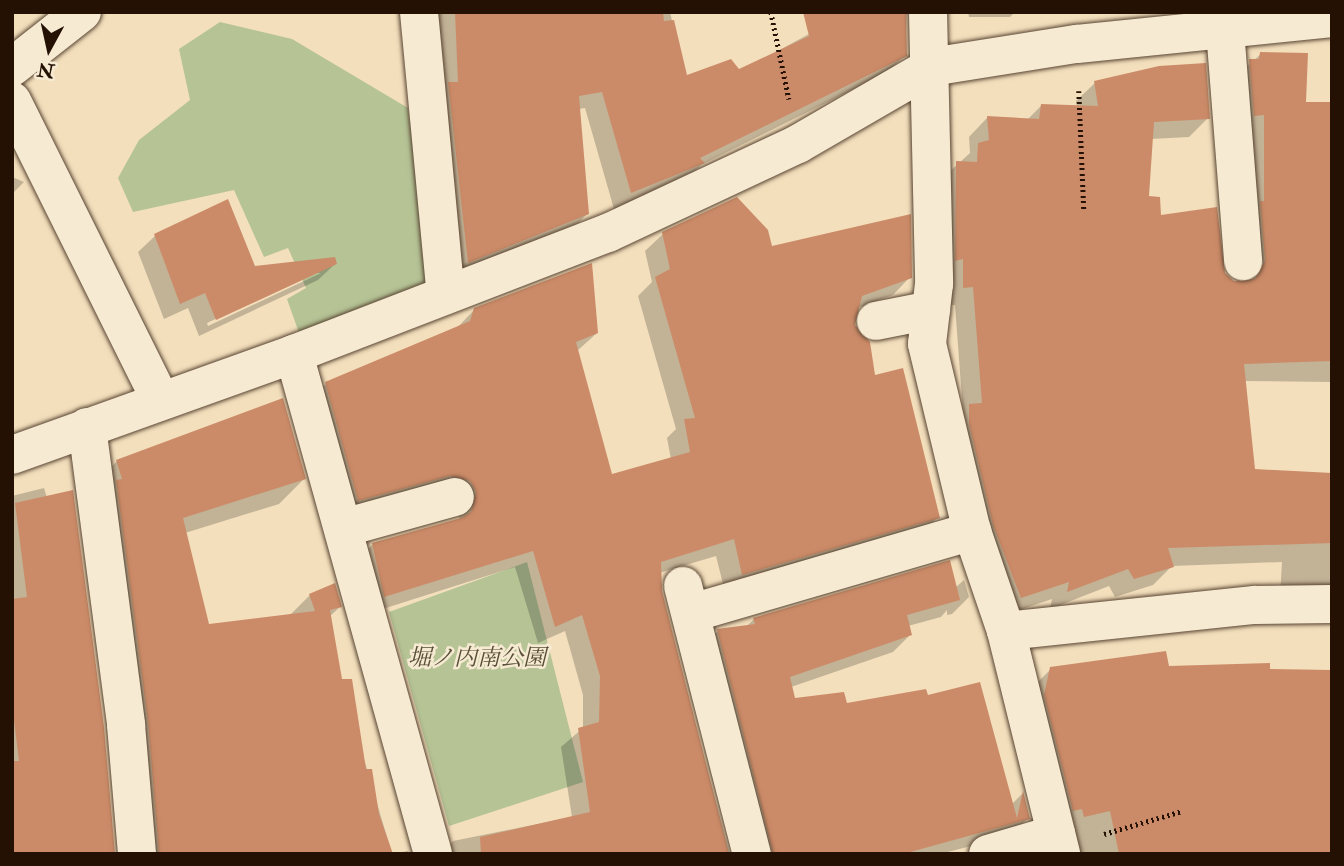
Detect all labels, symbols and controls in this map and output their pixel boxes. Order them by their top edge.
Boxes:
north arrow [14,14,84,84]
text: N [36,57,56,83]
park label: 堀ノ内南公園 [408,644,546,672]

